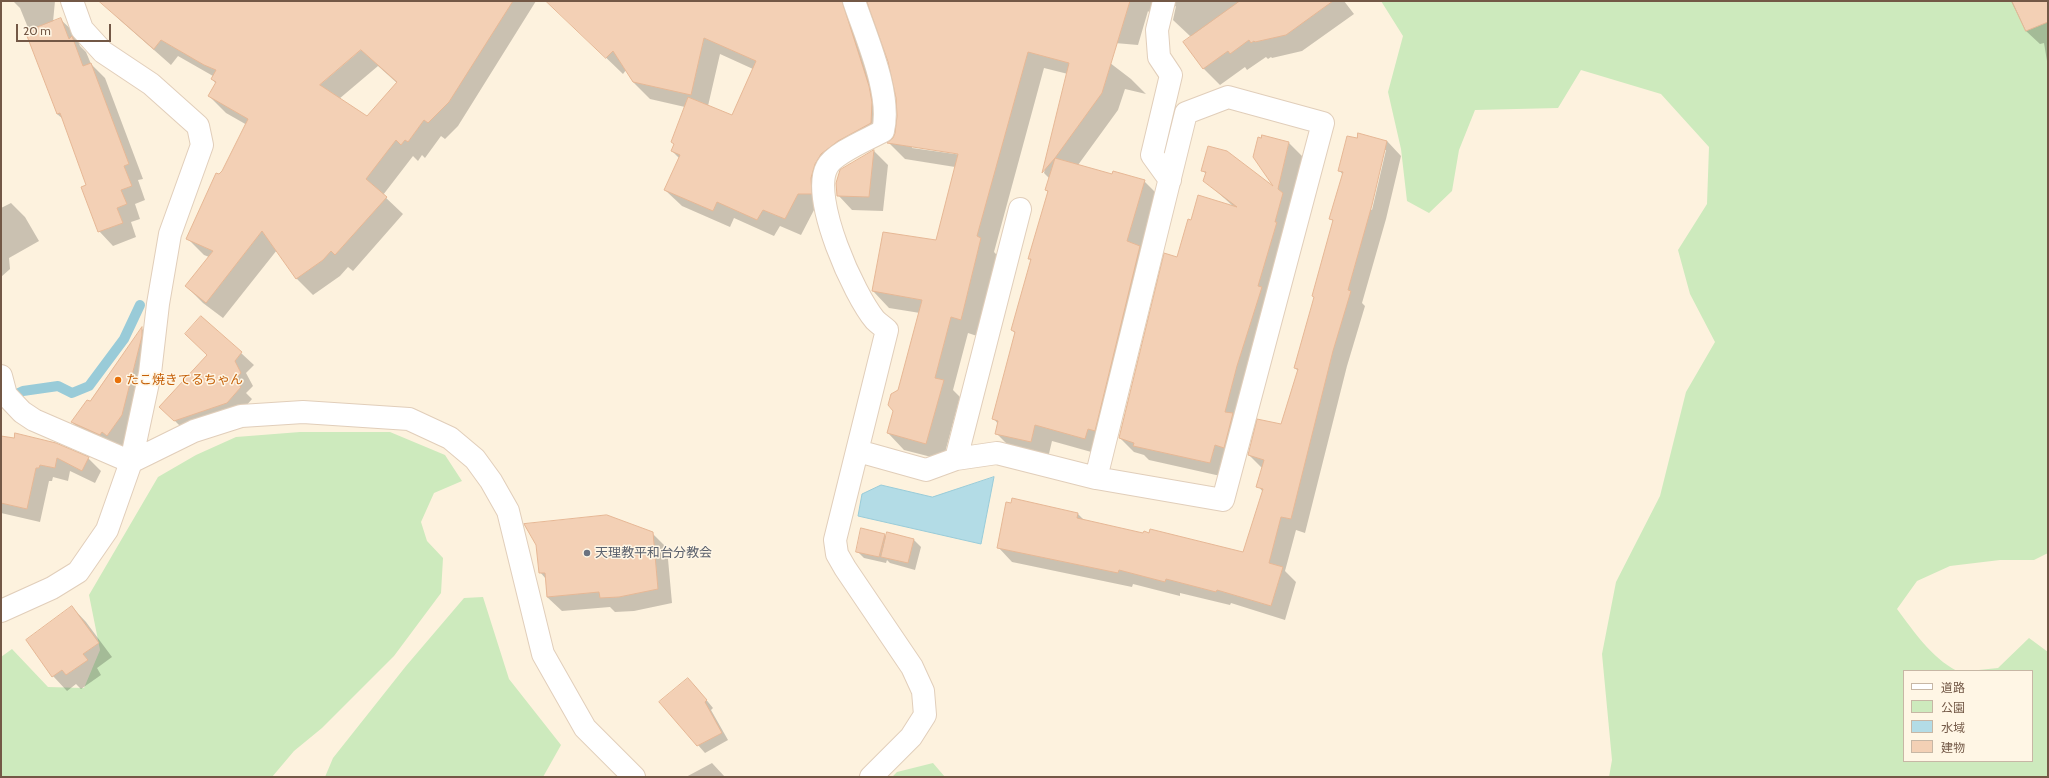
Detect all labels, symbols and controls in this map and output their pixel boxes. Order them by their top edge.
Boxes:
scale bar [18,16,113,42]
text: 20 m [23,23,51,38]
place label: たこ焼きてるちゃん [126,372,243,388]
marker: たこ焼きてるちゃん [113,375,123,385]
place label: 天理教平和台分教会 [595,545,712,561]
marker: 天理教平和台分教会 [582,548,592,558]
legend [1903,670,2033,762]
text: 道路 [1941,680,1965,695]
text: 公園 [1941,700,1965,715]
text: 水域 [1941,720,1965,735]
text: 建物 [1941,740,1965,755]

